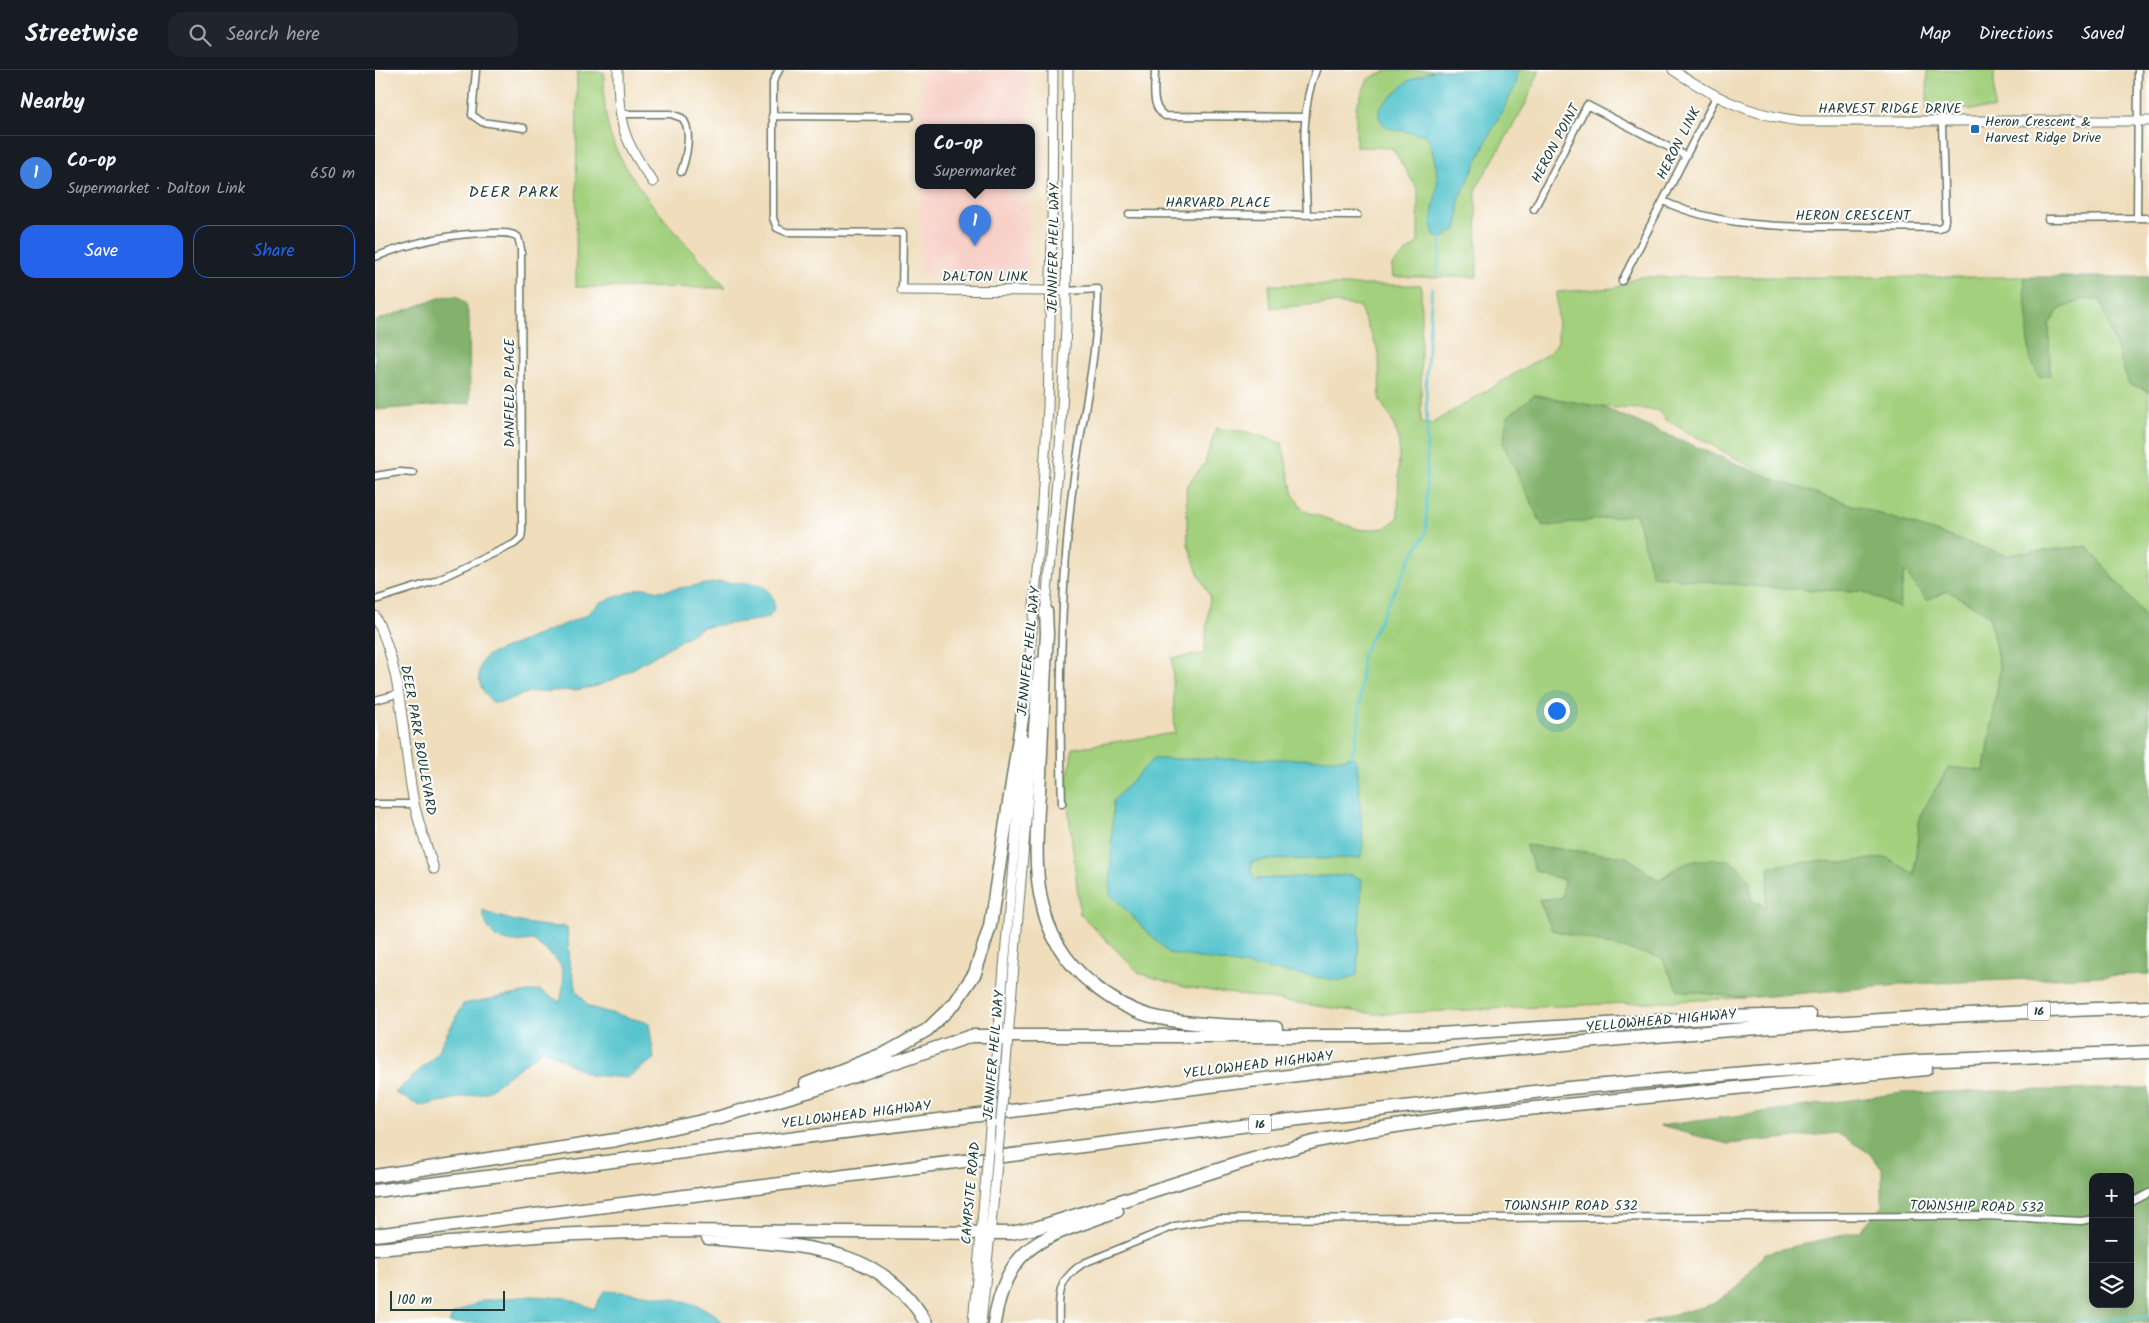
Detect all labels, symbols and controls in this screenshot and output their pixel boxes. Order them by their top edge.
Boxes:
search box [168,12,518,57]
text: Streetwise [25,15,138,54]
text: Search here [226,20,320,50]
text: Map [1919,20,1951,49]
text: Directions [1979,20,2053,49]
text: Saved [2081,20,2124,49]
icon: search [186,21,214,49]
text: Nearby [20,86,85,119]
street label: HARVEST RIDGE DRIVE [1818,98,1962,120]
street label: HERON POINT [1526,99,1587,187]
street label: HERON LINK [1651,103,1707,184]
place label: Heron Crescent & Harvest Ridge Drive [1985,111,2102,149]
marker: Heron Crescent & Harvest Ridge Drive [1969,123,1981,135]
popup [915,124,1035,189]
text: Co-op [934,129,983,159]
text: Co-op [67,146,116,176]
text: Supermarket [934,159,1016,184]
text: 1 [34,161,38,186]
text: 650 m [310,161,355,186]
text: Supermarket · Dalton Link [67,176,245,201]
district label: DEER PARK [468,180,560,205]
street label: JENNIFER HEIL WAY [1042,182,1066,313]
street label: HARVARD PLACE [1165,192,1271,214]
pin: 1 [959,205,991,246]
street label: HERON CRESCENT [1795,205,1912,227]
button: Save [20,225,183,278]
button: Share [193,225,355,278]
street label: DALTON LINK [942,266,1029,288]
street label: DANFIELD PLACE [499,337,521,448]
street label: JENNIFER HEIL WAY [1011,584,1047,717]
street label: DEER PARK BOULEVARD [394,663,442,817]
your location [1544,698,1570,724]
street label: JENNIFER HEIL WAY [977,988,1011,1121]
road number: 16 [2028,1001,2050,1020]
street label: YELLOWHEAD HIGHWAY [1585,1003,1738,1039]
street label: YELLOWHEAD HIGHWAY [1182,1045,1335,1085]
street label: YELLOWHEAD HIGHWAY [780,1095,933,1135]
road number: 16 [1249,1114,1271,1134]
street label: CAMPSITE ROAD [956,1141,986,1245]
map controls [2089,1173,2134,1308]
button: + [2089,1173,2134,1218]
street label: TOWNSHIP ROAD 532 [1504,1195,1638,1217]
street label: TOWNSHIP ROAD 532 [1910,1195,2044,1219]
button: − [2089,1218,2134,1263]
button: layers [2089,1263,2134,1308]
scale bar [390,1288,505,1311]
text: 100 m [397,1289,432,1311]

